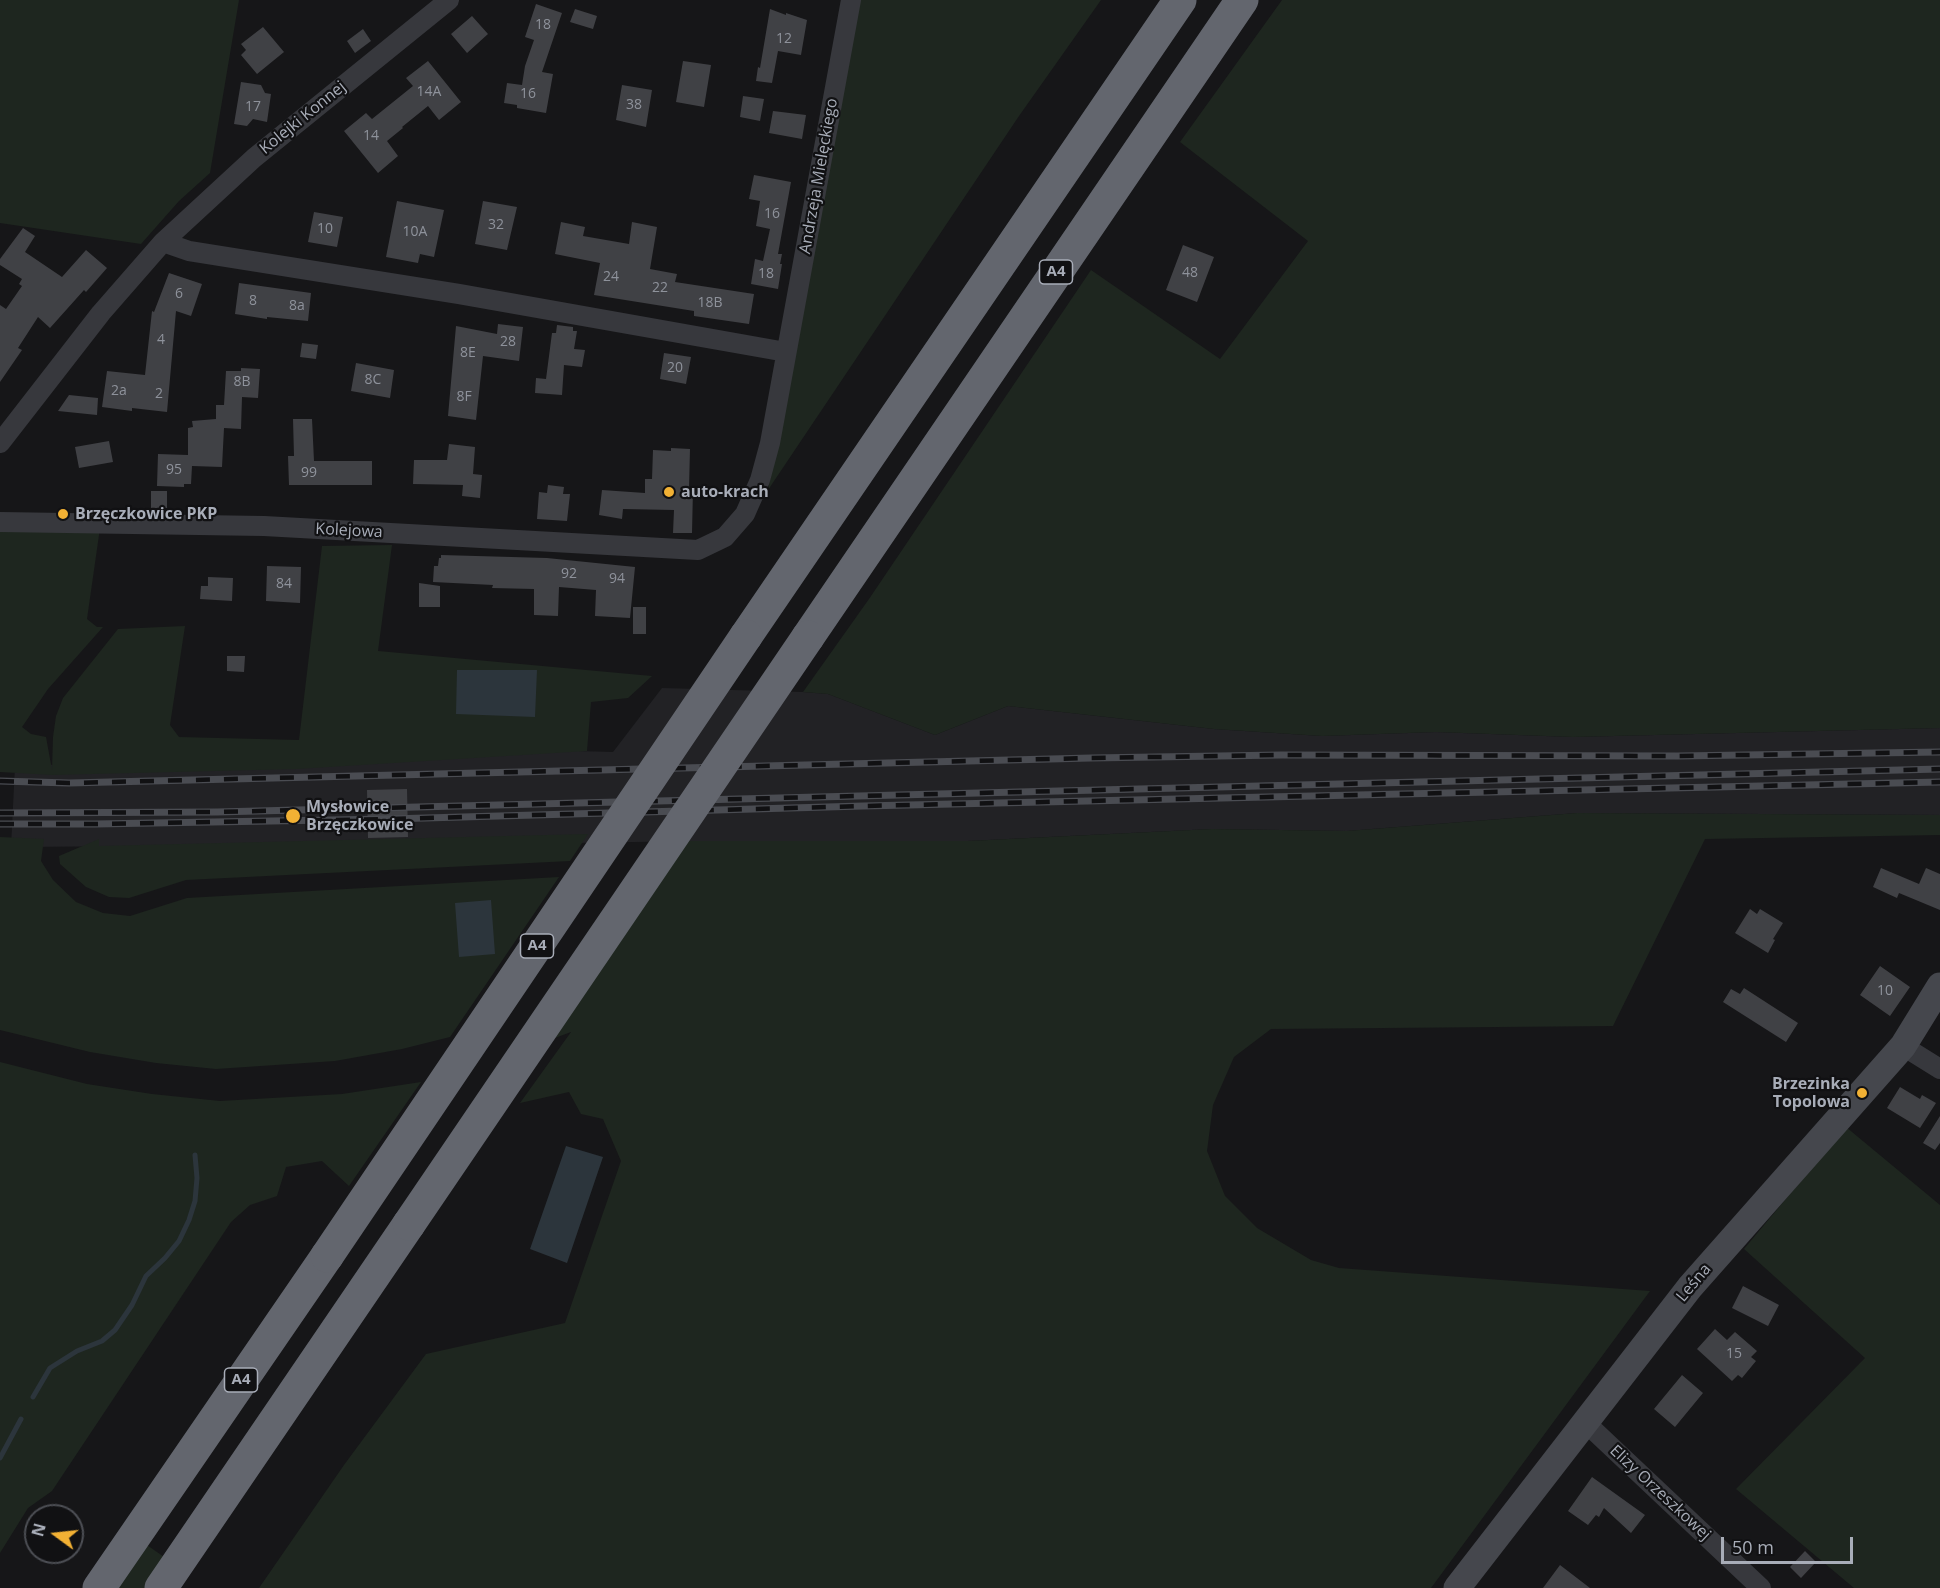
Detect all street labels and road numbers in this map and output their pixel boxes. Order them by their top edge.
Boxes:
street label: Kolejki Konnej [256,77,350,159]
street label: Andrzeja Mielęckiego [796,97,842,255]
road number: A4 [1040,260,1072,284]
street label: Kolejowa [315,520,383,542]
road number: A4 [520,934,554,958]
street label: Leśna [1673,1260,1715,1306]
road number: A4 [224,1368,258,1392]
street label: Elizy Orzeszkowej [1606,1441,1714,1545]

